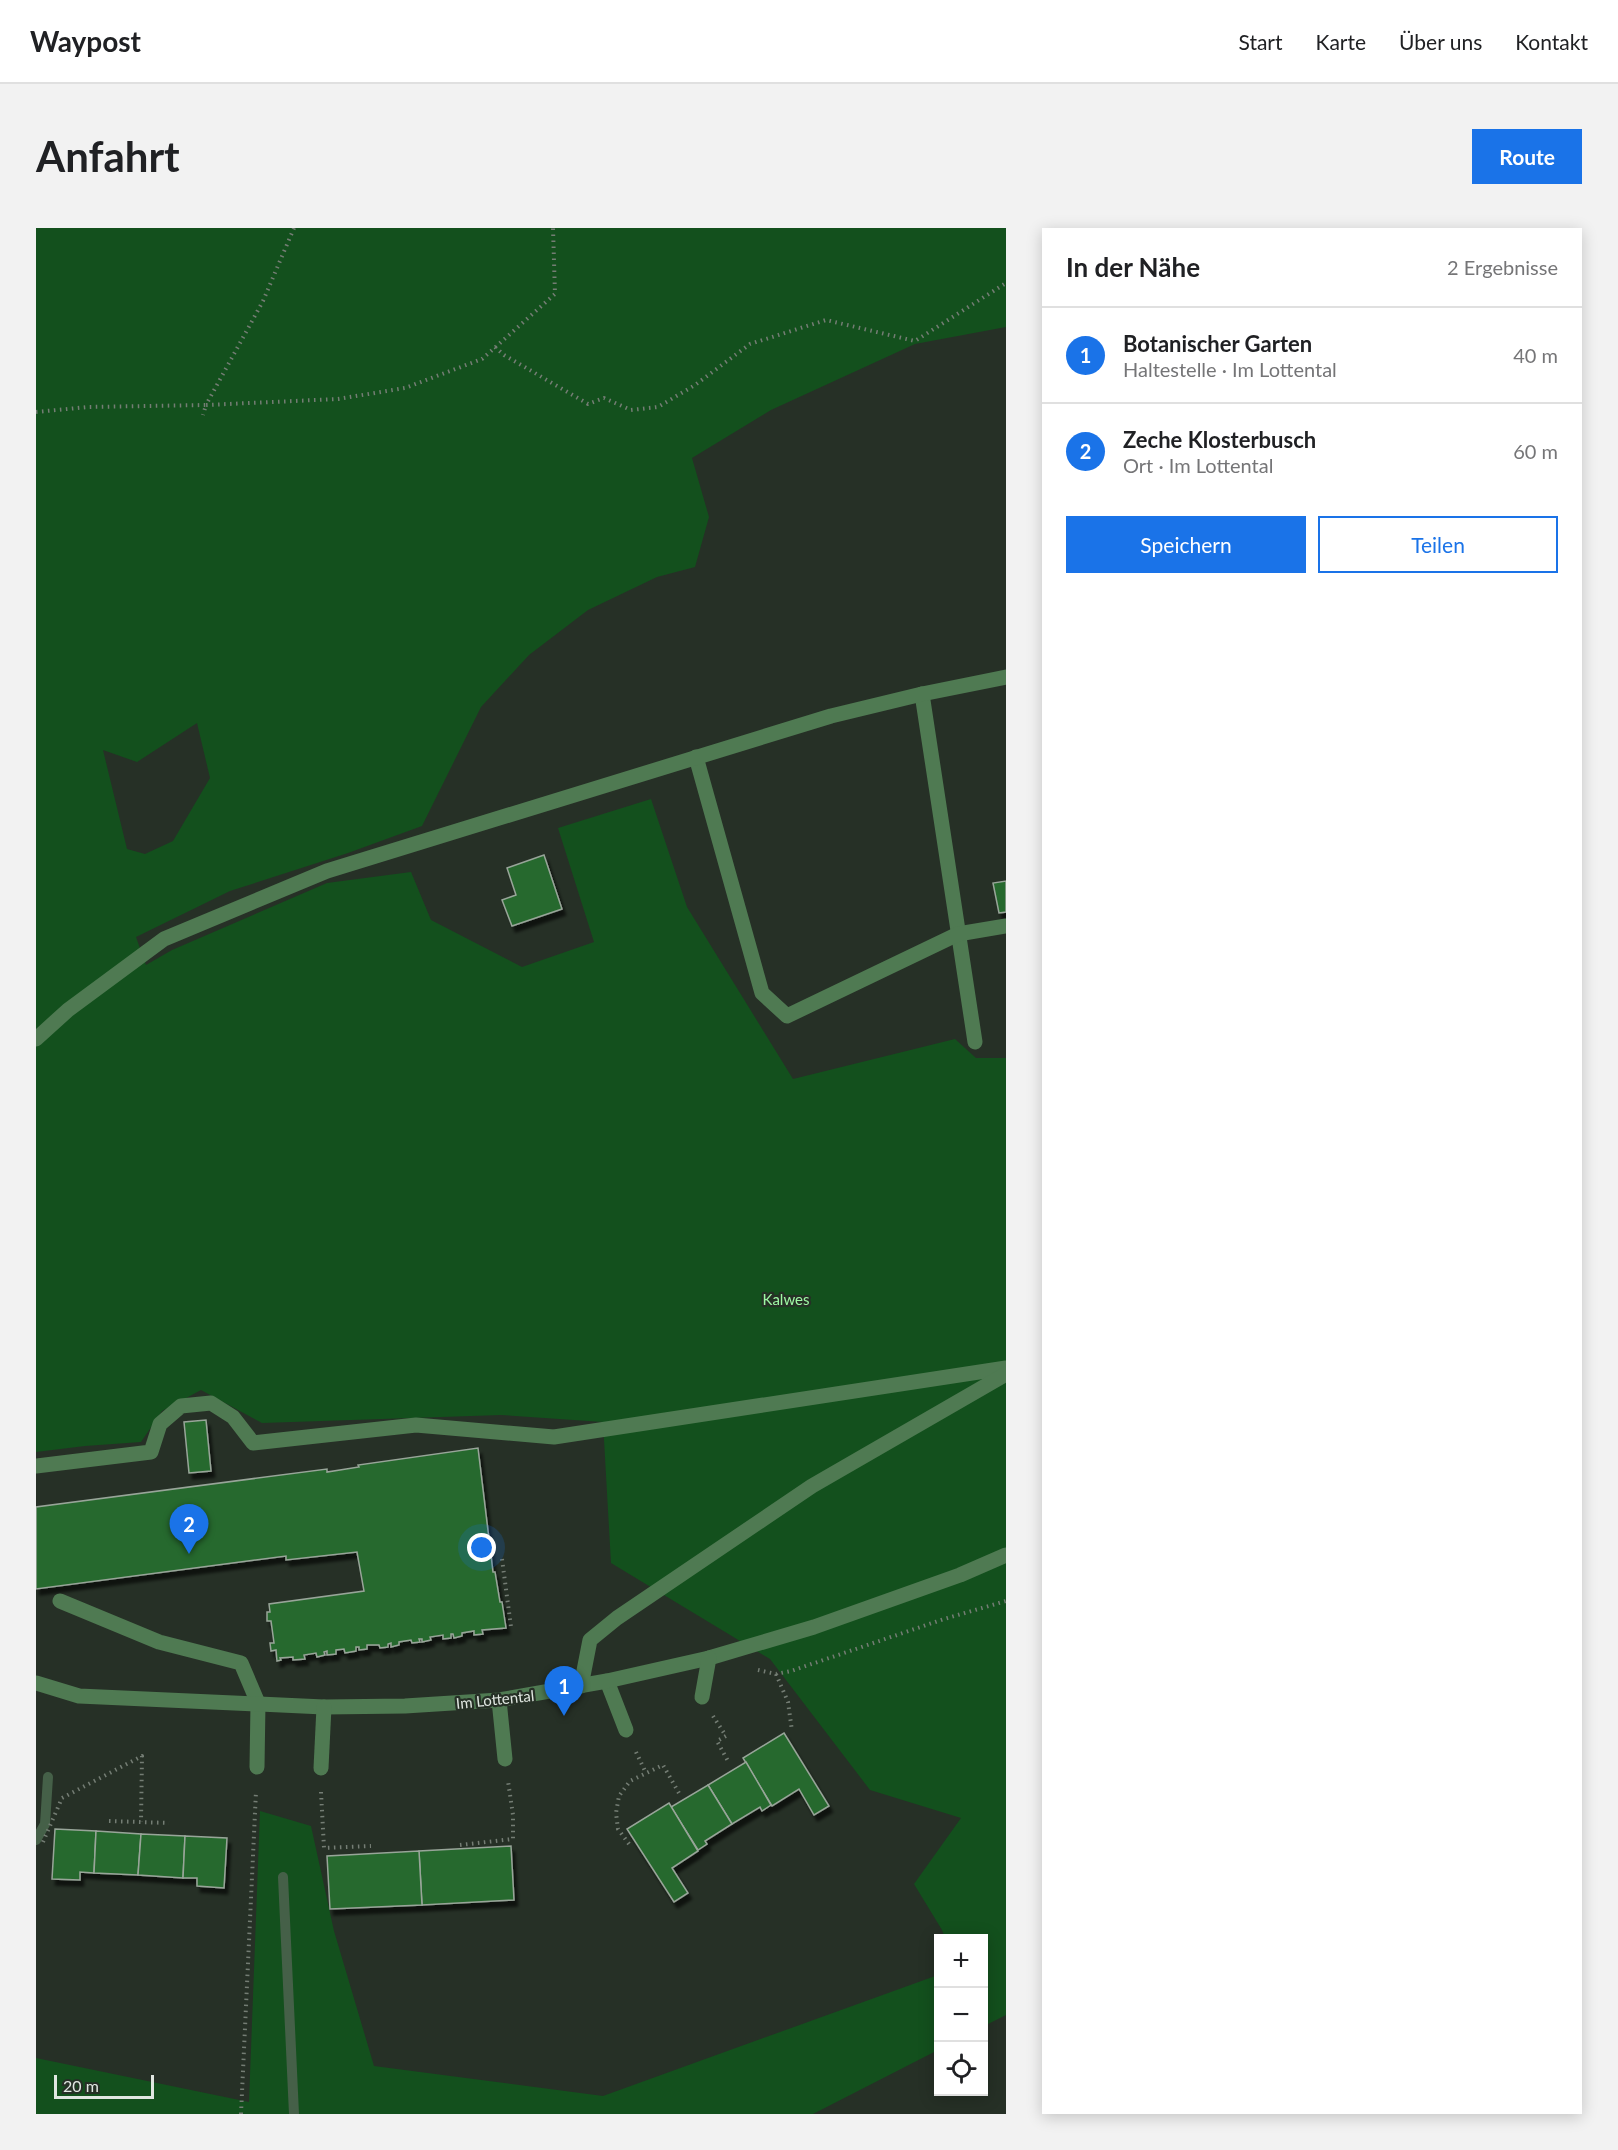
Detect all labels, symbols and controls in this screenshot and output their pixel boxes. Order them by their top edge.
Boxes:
text: Waypost [30,24,141,58]
text: Start [1238,29,1283,54]
text: Karte [1316,29,1366,54]
text: Über uns [1399,29,1482,54]
text: Kontakt [1515,29,1588,54]
button: Route [1472,129,1582,184]
text: Anfahrt [36,131,180,181]
text: In der Nähe [1066,251,1200,283]
text: 2 Ergebnisse [1447,255,1558,279]
text: Botanischer Garten [1123,330,1312,357]
text: 1 [1080,343,1091,367]
text: 40 m [1513,343,1558,367]
text: Haltestelle · Im Lottental [1123,357,1337,381]
text: Zeche Klosterbusch [1123,426,1316,453]
text: 2 [1080,439,1091,463]
text: 60 m [1513,439,1558,463]
text: Ort · Im Lottental [1123,453,1273,477]
button: Speichern [1066,516,1306,573]
button: Teilen [1318,516,1558,573]
park label: Kalwes [763,1290,809,1308]
pin: 2 [170,1504,208,1554]
your location [467,1533,496,1562]
pin: 1 [544,1666,584,1716]
street label: Im Lottental [455,1686,535,1712]
map controls [934,1934,988,2096]
button: + [934,1934,988,1988]
button: − [934,1988,988,2042]
button: locate [934,2042,988,2096]
scale bar [54,2072,154,2100]
text: 20 m [63,2076,99,2095]

